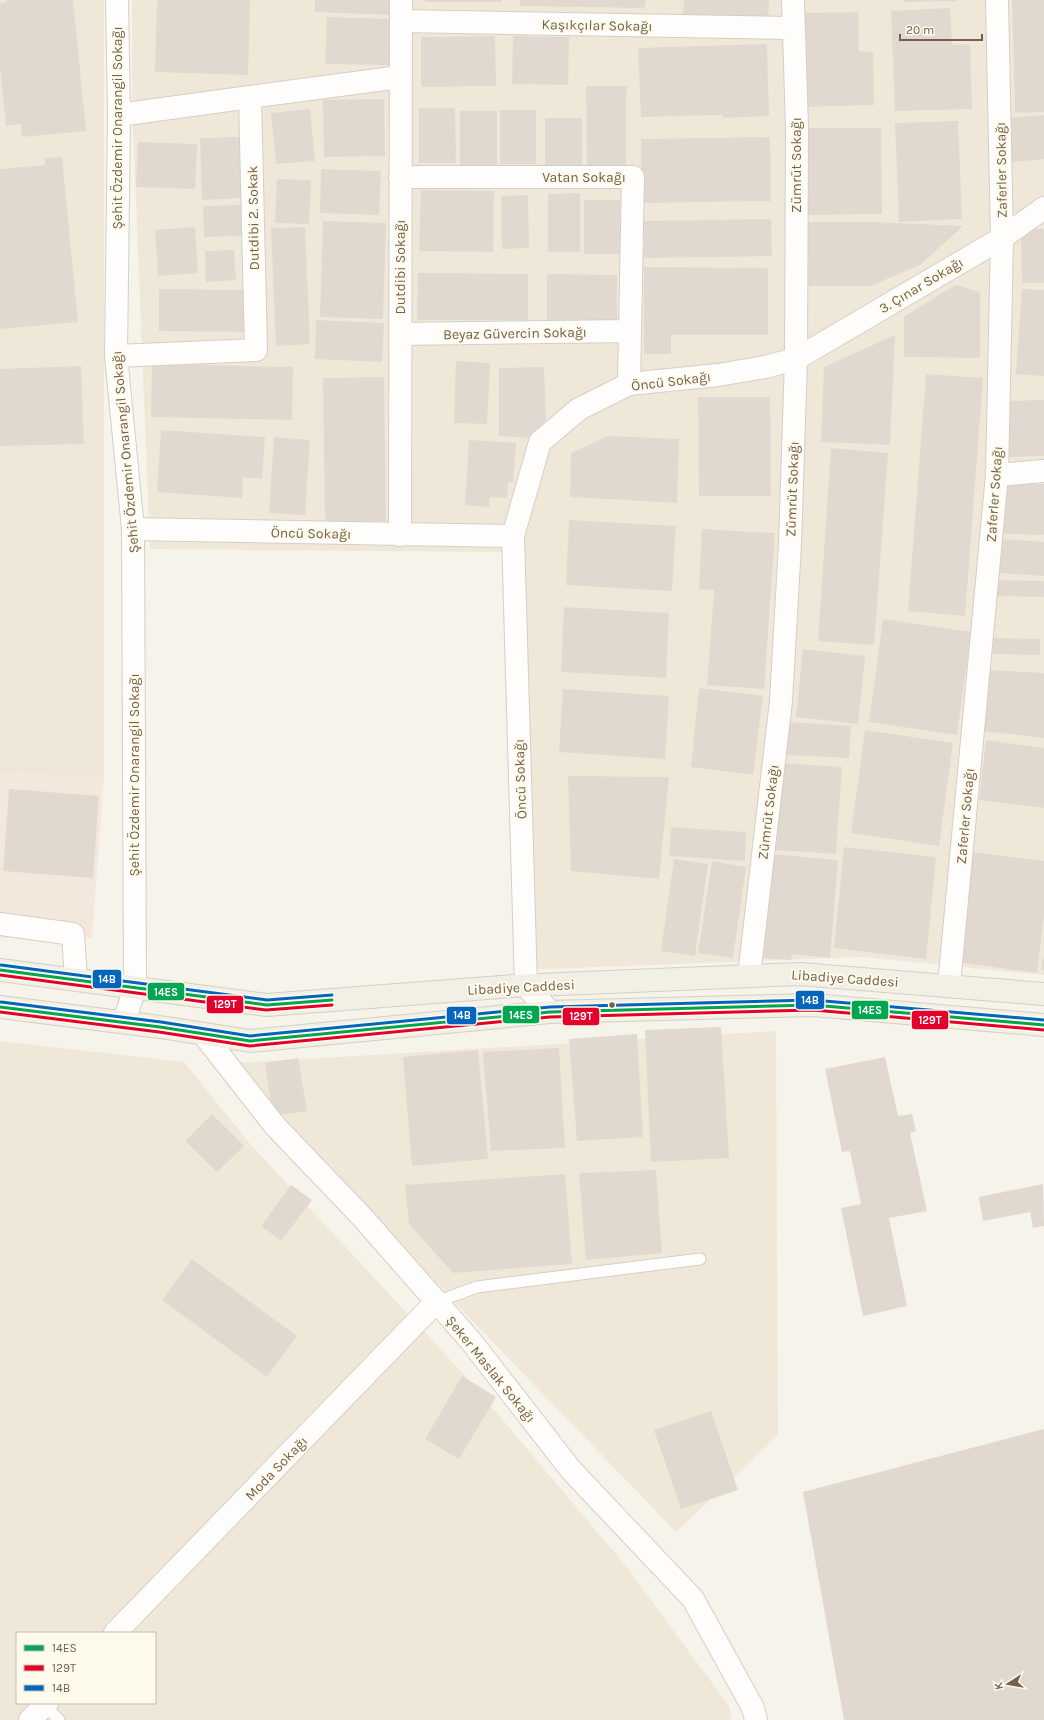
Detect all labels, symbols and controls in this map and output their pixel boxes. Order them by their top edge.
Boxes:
street label: Kaşıkçılar Sokağı [541,16,653,35]
scale bar [900,16,982,42]
text: 20 m [906,23,934,37]
street label: Şehit Özdemir Onarangil Sokağı [109,26,126,230]
street label: Zümrüt Sokağı [788,117,805,213]
street label: Zaferler Sokağı [992,122,1011,218]
street label: Dutdibi 2. Sokak [244,165,263,271]
street label: Vatan Sokağı [542,169,626,186]
street label: Dutdibi Sokağı [392,219,409,315]
street label: 3. Çınar Sokağı [876,254,966,317]
street label: Beyaz Güvercin Sokağı [443,324,587,343]
street label: Şehit Özdemir Onarangil Sokağı [108,350,143,554]
street label: Öncü Sokağı [630,368,712,395]
street label: Zümrüt Sokağı [782,441,803,537]
street label: Zaferler Sokağı [983,445,1006,543]
street label: Öncü Sokağı [271,524,351,543]
street label: Şehit Özdemir Onarangil Sokağı [126,673,143,877]
street label: Öncü Sokağı [511,739,530,819]
street label: Zümrüt Sokağı [754,763,783,861]
street label: Zaferler Sokağı [953,767,978,865]
street label: Libadiye Caddesi [791,966,899,991]
line badge: 14B [92,969,122,989]
text: 14B [98,973,116,986]
street label: Libadiye Caddesi [467,976,575,999]
line badge: 14ES [147,982,185,1001]
text: 14ES [154,986,178,999]
line badge: 14B [795,990,825,1010]
text: 14B [801,994,819,1007]
line badge: 129T [206,995,244,1014]
text: 129T [213,998,237,1011]
unlabelled marker [607,1000,617,1010]
line badge: 14ES [851,1000,889,1020]
text: 14ES [858,1004,882,1017]
line badge: 14ES [502,1005,540,1024]
line badge: 14B [446,1006,477,1025]
line badge: 129T [562,1007,600,1026]
text: 14B [453,1009,471,1022]
text: 14ES [509,1009,533,1022]
text: 129T [569,1010,593,1023]
line badge: 129T [911,1010,949,1030]
text: 129T [918,1014,942,1027]
street label: Şeker Maslak Sokağı [442,1312,539,1426]
street label: Moda Sokağı [242,1433,311,1504]
legend [16,1632,156,1704]
text: 14ES [52,1641,77,1655]
text: 129T [52,1661,76,1675]
north arrow [988,1664,1028,1704]
text: K [991,1680,1006,1691]
text: 14B [52,1681,70,1695]

